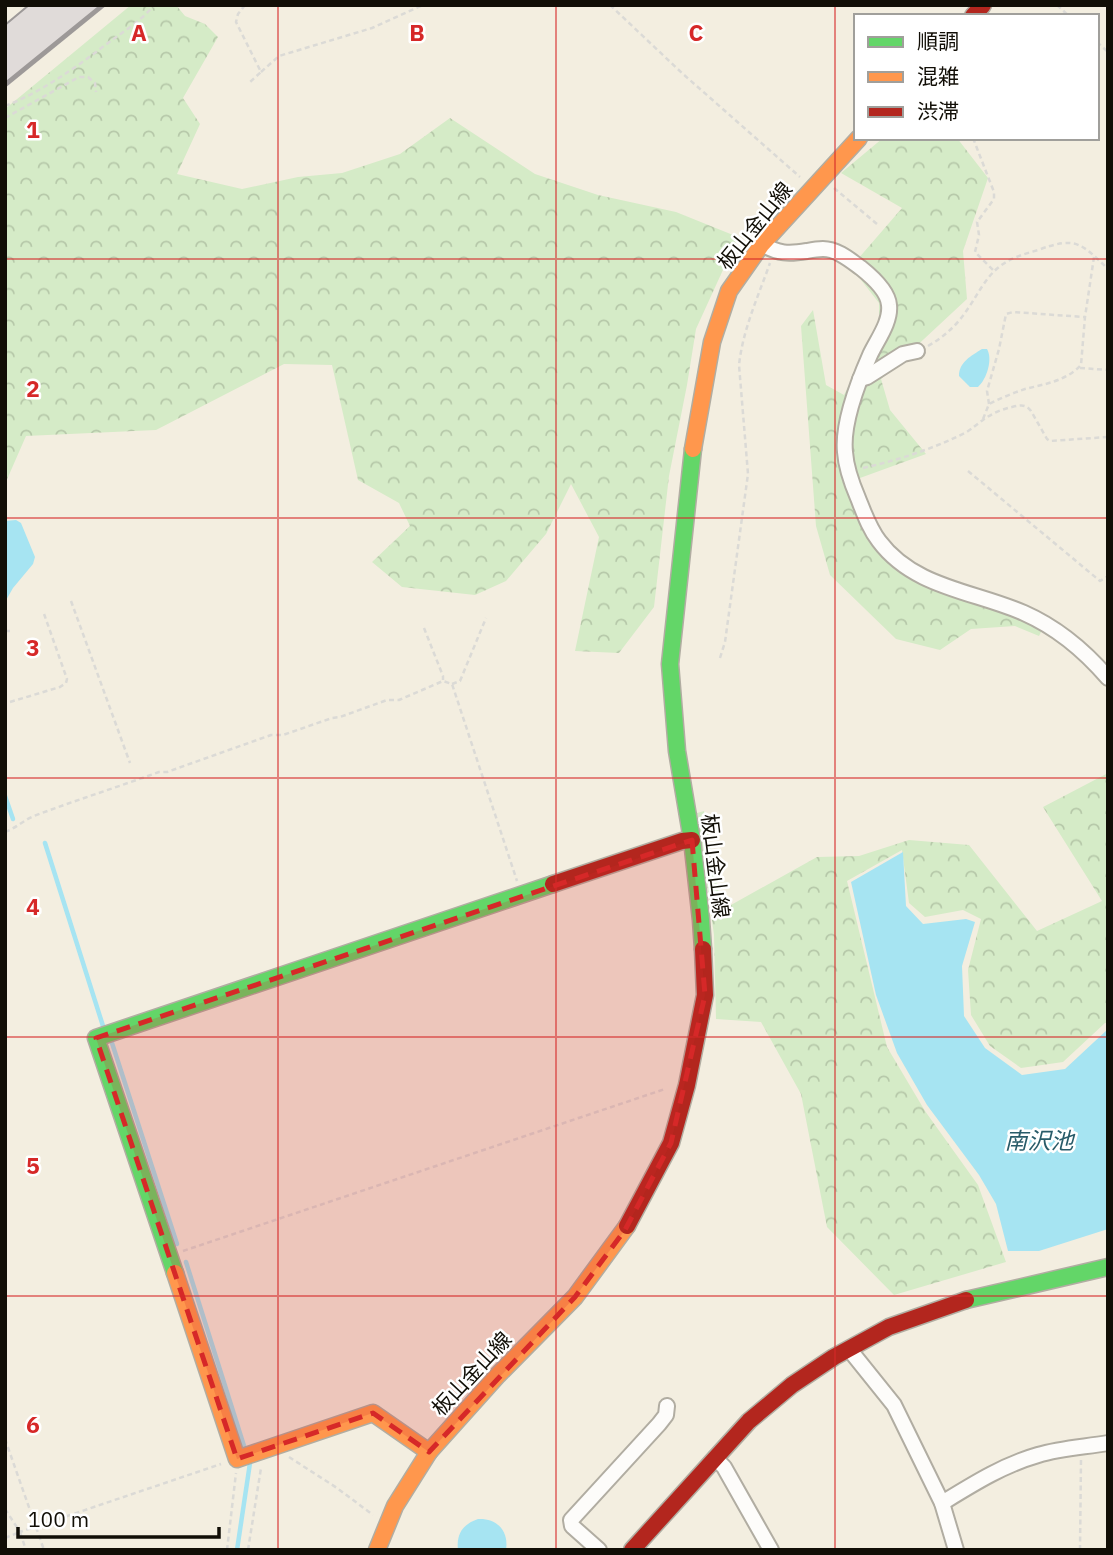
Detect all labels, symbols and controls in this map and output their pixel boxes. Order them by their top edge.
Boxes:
legend [854,14,1099,140]
text: A [131,17,147,47]
text: B [409,17,425,47]
text: C [689,17,704,47]
text: 順調 [917,27,959,55]
text: 混雑 [917,62,959,90]
text: 渋滞 [917,97,959,125]
text: 1 [26,114,40,144]
street label: 板山金山線 [710,176,798,275]
text: 2 [26,373,40,403]
text: 3 [26,632,40,662]
street label: 板山金山線 [696,812,736,920]
text: 4 [26,891,40,921]
water label: 南沢池 [1005,1125,1076,1155]
text: 5 [26,1150,40,1180]
street label: 板山金山線 [425,1325,517,1421]
text: 6 [26,1409,40,1439]
scale bar [18,1496,219,1540]
text: 100 m [28,1505,89,1533]

